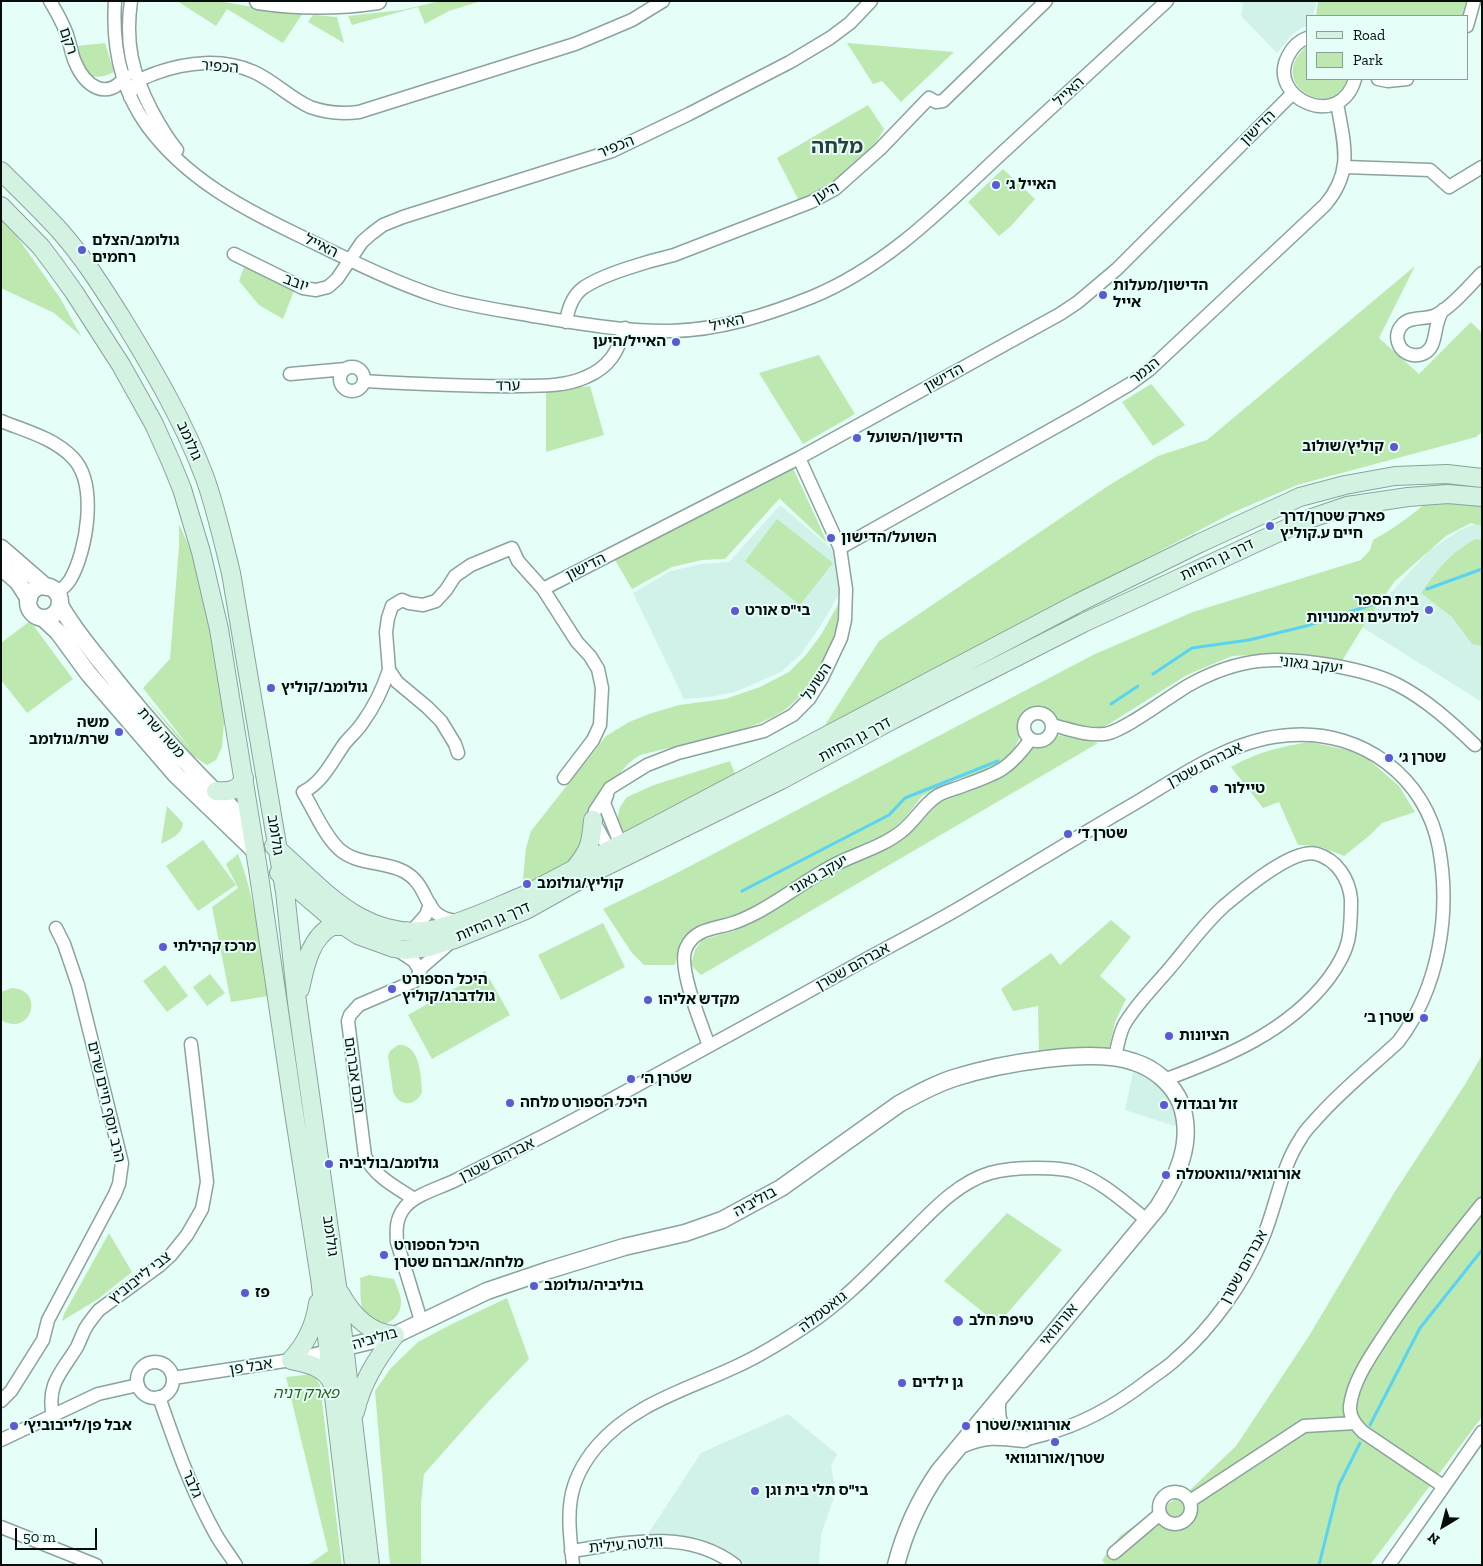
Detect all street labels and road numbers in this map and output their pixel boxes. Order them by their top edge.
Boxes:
street label: רקם [55,25,81,57]
street label: הכפיר [200,56,240,78]
street label: האייל [1050,73,1088,111]
street label: הדישון [1237,107,1279,149]
street label: הכפיר [595,132,637,162]
street label: היען [810,178,842,208]
street label: האייל [301,230,341,262]
street label: יובב [281,270,311,296]
street label: האייל [708,310,746,336]
street label: הנמר [1127,354,1163,388]
street label: הדישון [921,360,967,396]
street label: ערד [495,377,521,395]
street label: גולומב [172,419,206,463]
street label: דרך גן החיות [1177,535,1257,585]
street label: הדישון [563,549,609,585]
street label: יעקב גאוני [1278,652,1344,678]
street label: השועל [798,660,836,704]
street label: משה שרת [133,704,189,762]
street label: דרך גן החיות [816,713,894,767]
street label: אברהם שטרן [1165,738,1245,792]
street label: גולומב [263,813,287,857]
street label: יעקב גאוני [787,851,851,899]
street label: דרך גן החיות [453,898,533,946]
street label: אברהם שטרן [813,939,893,995]
street label: חכם אברהם [340,1036,368,1114]
street label: הרב יוסף חיים שרים [83,1039,129,1165]
street label: אברהם שטרן [456,1134,538,1186]
street label: בוליביה [730,1183,780,1221]
street label: גולומב [318,1214,342,1258]
street label: אברהם שטרן [1216,1227,1272,1307]
street label: צבי לייבוביץ [105,1248,175,1308]
street label: גואטמלה [795,1288,851,1336]
street label: אורוגואי [1036,1300,1082,1350]
street label: בוליביה [350,1324,400,1354]
street label: אבל פן [228,1355,274,1379]
street label: גלבר [178,1467,206,1501]
street label: וולטה עילית [588,1533,664,1557]

